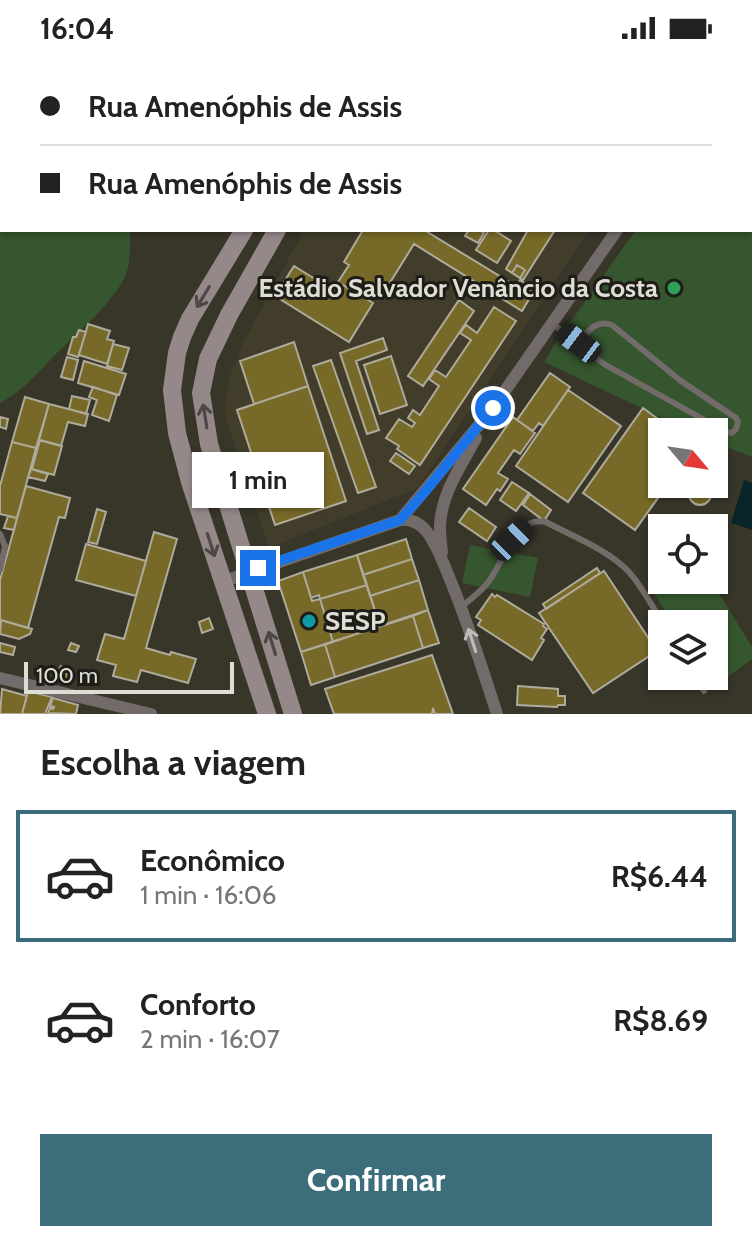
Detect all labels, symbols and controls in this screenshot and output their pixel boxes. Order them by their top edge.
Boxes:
text: 16:04 [40,10,114,47]
text: Rua Amenóphis de Assis [88,88,402,125]
text: Rua Amenóphis de Assis [88,165,402,202]
place label: Estádio Salvador Venâncio da Costa [259,272,658,304]
marker: Estádio Salvador Venâncio da Costa [665,279,683,297]
one-way arrow [195,285,211,308]
car [553,319,605,367]
route start [475,390,511,426]
one-way arrow [197,404,212,430]
north arrow [648,418,728,498]
map controls [648,418,728,690]
callout: 1 min [192,452,324,508]
text: 1 min [229,464,287,496]
button: locate [648,514,728,594]
car [486,515,538,565]
one-way arrow [204,532,219,557]
route end [240,550,276,586]
place label: SESP [325,605,385,637]
button: layers [648,610,728,690]
marker: SESP [300,612,318,630]
one-way arrow [464,628,479,653]
one-way arrow [263,630,278,655]
scale bar [24,658,234,694]
text: 100 m [36,662,98,689]
text: Escolha a viagem [40,740,306,784]
icon: car [44,840,116,912]
text: Econômico [140,842,285,879]
text: R$6.44 [611,858,708,895]
text: 1 min · 16:06 [140,879,277,911]
icon: car [44,984,116,1056]
text: Conforto [140,986,256,1023]
text: R$8.69 [613,1002,708,1039]
text: 2 min · 16:07 [140,1023,280,1055]
button: Confirmar [40,1134,712,1226]

